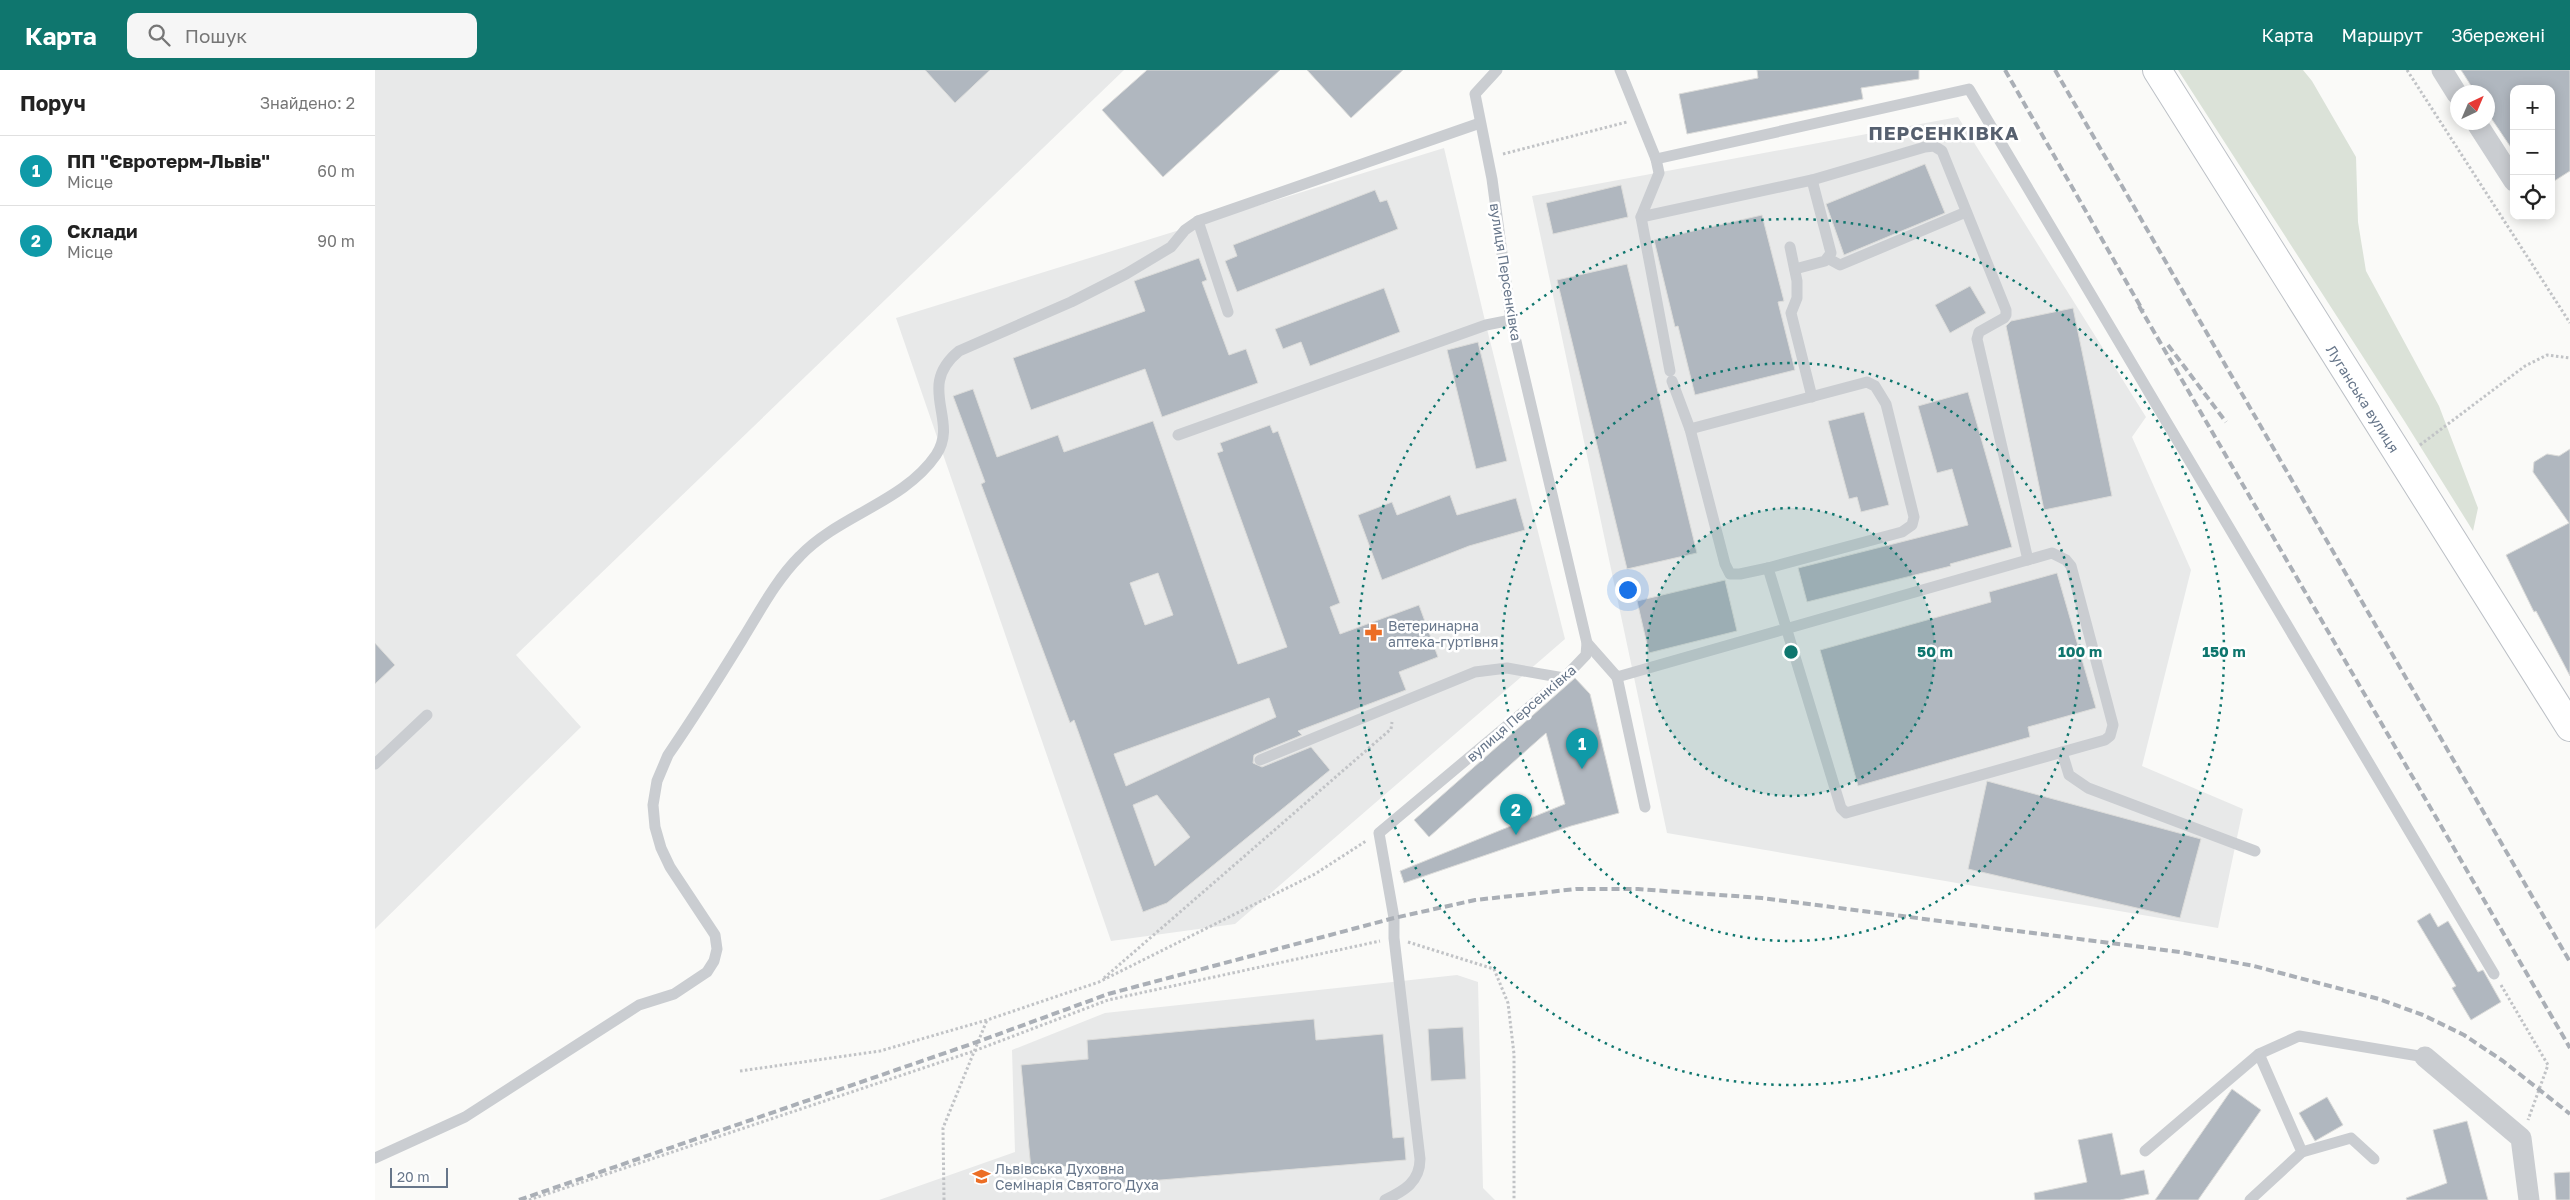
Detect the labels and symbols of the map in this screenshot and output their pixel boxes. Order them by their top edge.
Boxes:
north arrow [2450,85,2495,130]
district label: ПЕРСЕНКІВКА [1868,121,2020,144]
street label: вулиця Персенківка [1487,202,1525,342]
street label: Луганська вулиця [2323,342,2404,455]
your location [1615,577,1641,603]
place label: Ветеринарна аптека-гуртівня [1388,617,1498,650]
pharmacy icon: Ветеринарна аптека-гуртівня [1364,623,1384,643]
text: 50 m [1917,642,1953,660]
text: 100 m [2058,642,2102,660]
text: 150 m [2202,642,2246,660]
centre of rings [1782,643,1800,661]
street label: вулиця Персенківка [1463,661,1579,765]
pin: 1 [1566,728,1598,769]
pin: 2 [1500,794,1532,835]
place label: Львівська Духовна Семінарія Святого Духа [995,1160,1159,1193]
scale bar [390,1165,447,1188]
school or university icon: Львівська Духовна Семінарія Святого Духа [971,1166,991,1186]

